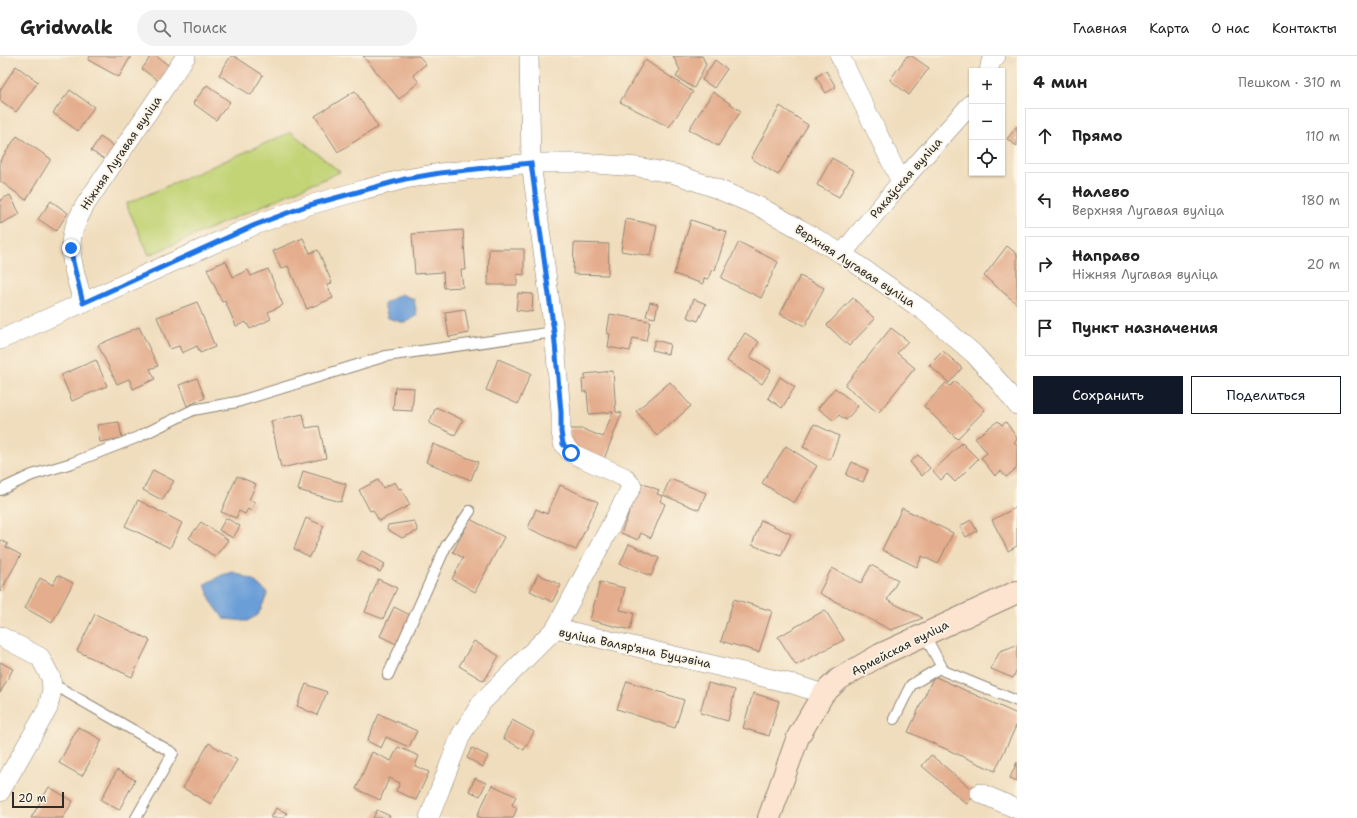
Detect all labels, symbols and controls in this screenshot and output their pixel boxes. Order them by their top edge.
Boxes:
search box [137,10,417,46]
text: Gridwalk [20,15,113,40]
icon: search [151,17,173,39]
text: Поиск [183,18,227,38]
text: Главная [1073,19,1127,37]
text: Карта [1149,19,1189,37]
text: О нас [1211,19,1250,37]
text: Контакты [1272,19,1337,37]
map controls [969,68,1005,176]
button: + [969,68,1005,104]
text: 4 мин [1033,71,1088,93]
text: Пешком · 310 m [1238,74,1341,91]
street label: Ніжняя Лугавая вуліца [77,92,166,213]
button: − [969,104,1005,140]
icon: ahead [1034,125,1056,147]
text: Прямо [1072,126,1122,146]
text: 110 m [1305,128,1340,145]
street label: Ракаўская вуліца [866,134,946,222]
button: locate [969,140,1005,176]
text: Налево [1072,182,1130,202]
icon: left [1034,189,1056,211]
text: 180 m [1301,192,1340,209]
text: Верхняя Лугавая вуліца [1072,202,1224,219]
street label: Верхняя Лугавая вуліца [792,221,919,311]
route end [62,239,80,257]
text: Направо [1072,246,1140,266]
icon: right [1034,253,1056,275]
text: 20 m [1307,256,1340,273]
text: Ніжняя Лугавая вуліца [1072,266,1218,283]
icon: arrive [1034,317,1056,339]
text: Пункт назначения [1072,318,1218,338]
button: Сохранить [1033,376,1183,414]
button: Поделиться [1191,376,1341,414]
route start [562,444,580,462]
street label: Армейская вуліца [849,616,952,680]
street label: вуліца Валяр'яна Буцэвіча [557,624,713,672]
scale bar [12,790,64,809]
text: 20 m [18,791,46,806]

